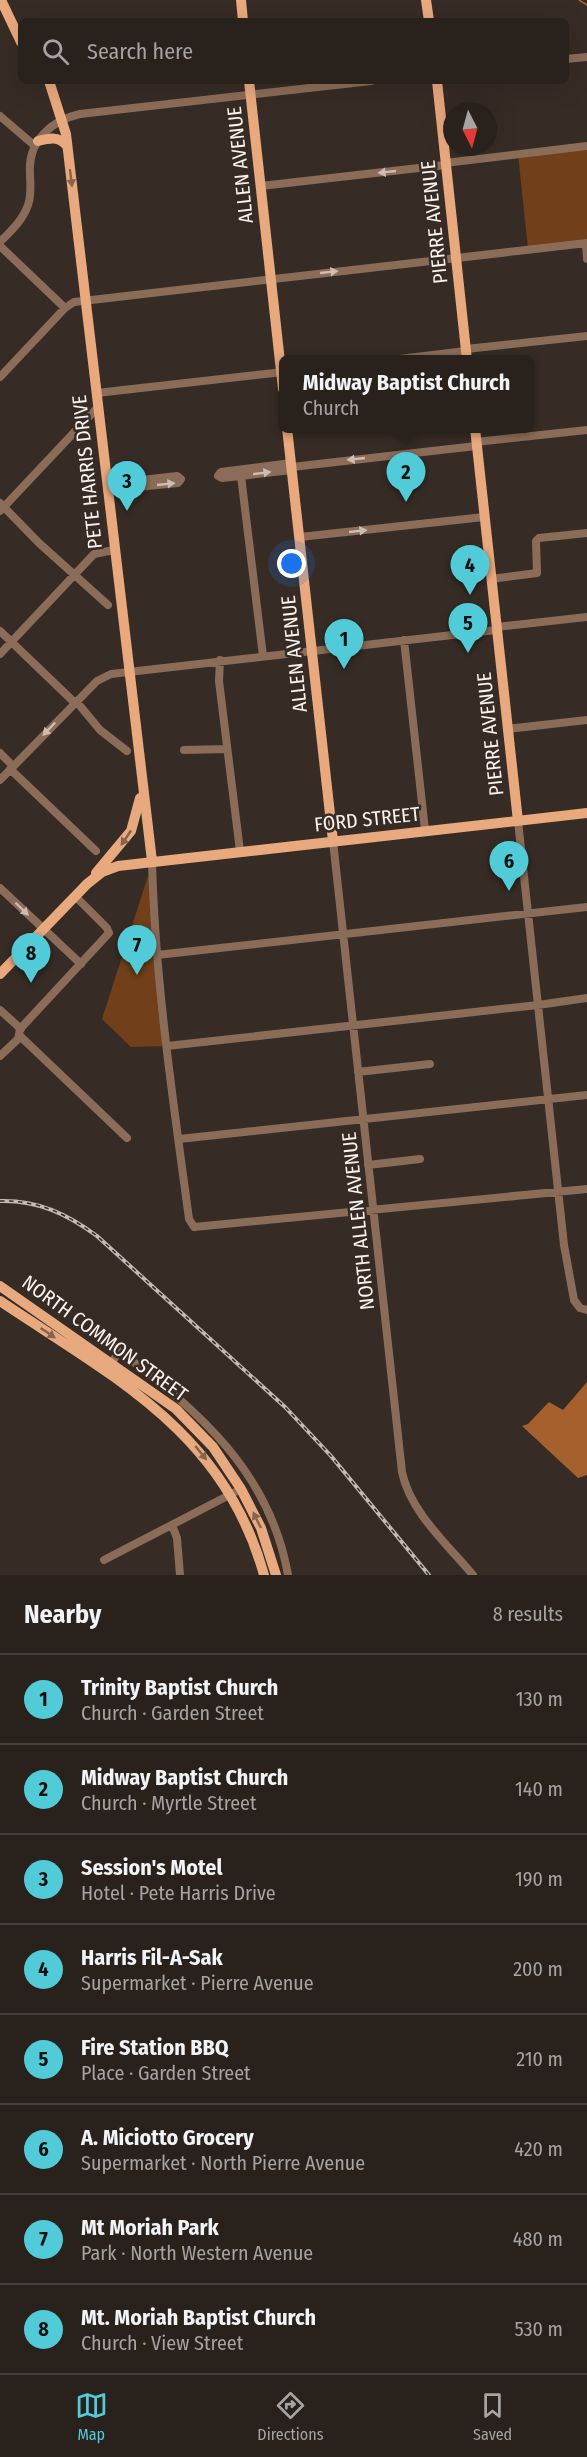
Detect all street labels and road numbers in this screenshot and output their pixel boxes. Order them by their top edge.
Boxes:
street label: ALLEN AVENUE [222,105,258,225]
street label: PIERRE AVENUE [416,159,452,285]
street label: PETE HARRIS DRIVE [67,394,107,550]
street label: ALLEN AVENUE [276,594,312,714]
street label: PIERRE AVENUE [472,671,508,797]
street label: FORD STREET [313,801,422,836]
street label: NORTH ALLEN AVENUE [337,1131,379,1311]
street label: NORTH COMMON STREET [18,1270,193,1407]

